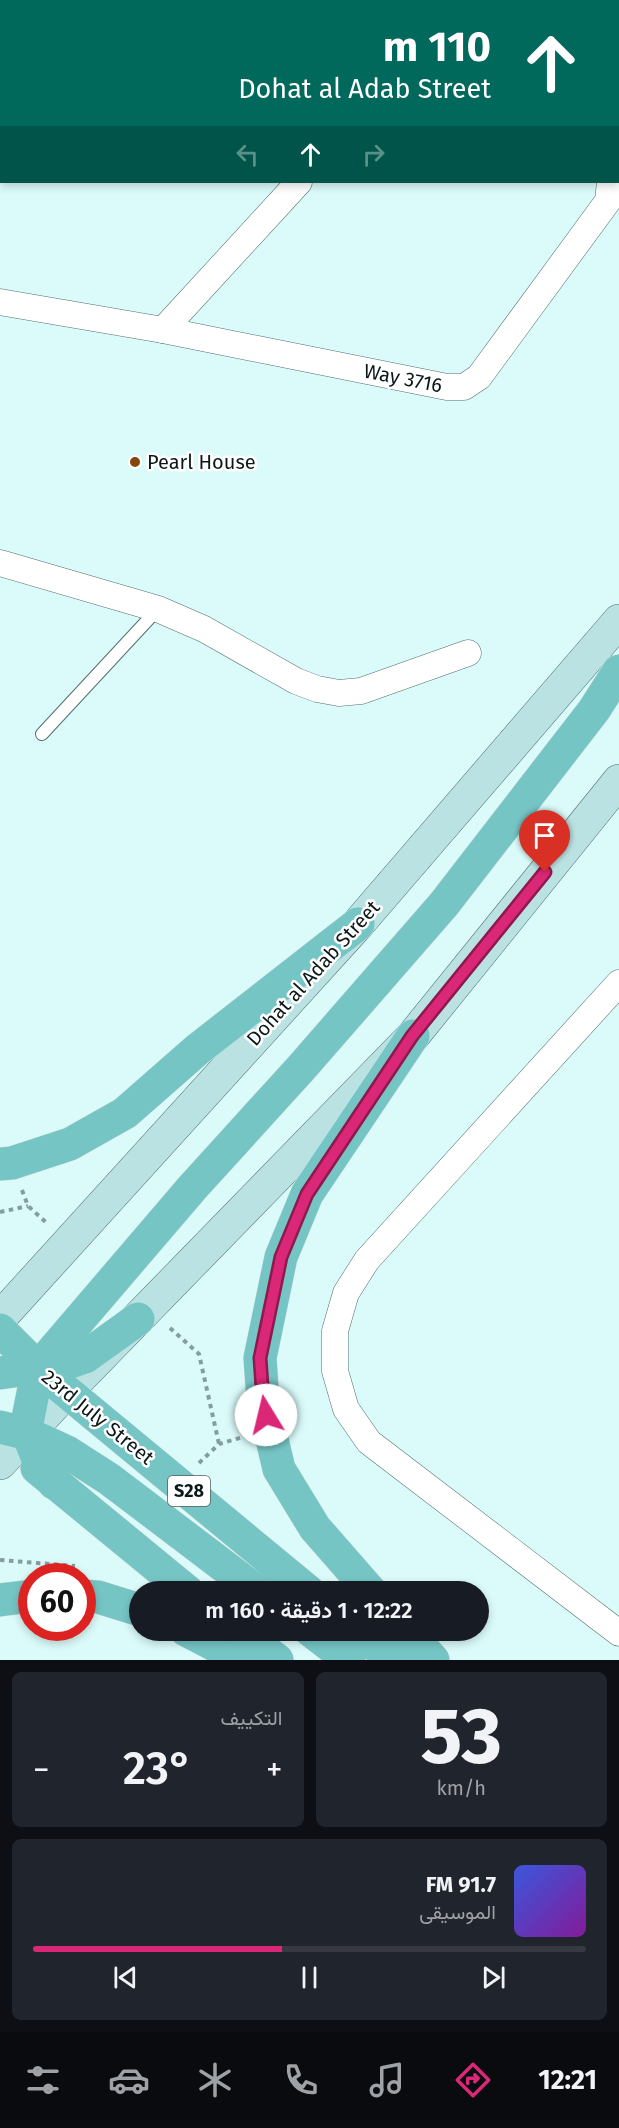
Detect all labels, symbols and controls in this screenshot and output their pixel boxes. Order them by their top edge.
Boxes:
text: 110 m [383,22,491,72]
icon: ahead [512,24,590,102]
text: Dohat al Adab Street [238,73,491,105]
icon: left [231,138,264,171]
icon: ahead [294,138,327,171]
icon: right [357,138,390,171]
street label: Way 3716 [362,359,444,397]
place label: Pearl House [147,450,256,474]
marker: Pearl House [128,455,142,469]
pin [519,810,570,872]
icon: arrive [528,819,561,852]
street label: Dohat al Adab Street [241,895,385,1051]
street label: 23rd July Street [37,1365,159,1470]
position arrow [234,1383,298,1447]
road number: S28 [168,1476,210,1506]
speed limit sign: 60 [18,1563,96,1641]
text: 12:22 · 1 دقيقة · 160 m [205,1597,413,1624]
text: 53 [420,1690,502,1784]
text: التكييف [220,1706,283,1730]
text: 23° [123,1742,192,1796]
text: − [33,1750,50,1790]
text: + [266,1750,283,1790]
text: km/h [437,1776,486,1800]
text: 91.7 FM [426,1871,496,1898]
text: الموسيقى [419,1900,496,1924]
icon: previous [109,1961,142,1994]
icon: pause [293,1961,326,1994]
icon: next [477,1961,510,1994]
icon: filters [22,2059,64,2101]
icon: car [108,2059,150,2101]
icon: climate [194,2059,236,2101]
icon: phone [280,2059,322,2101]
icon: music [366,2059,408,2101]
icon: directions [452,2059,494,2101]
text: 12:21 [538,2064,597,2096]

